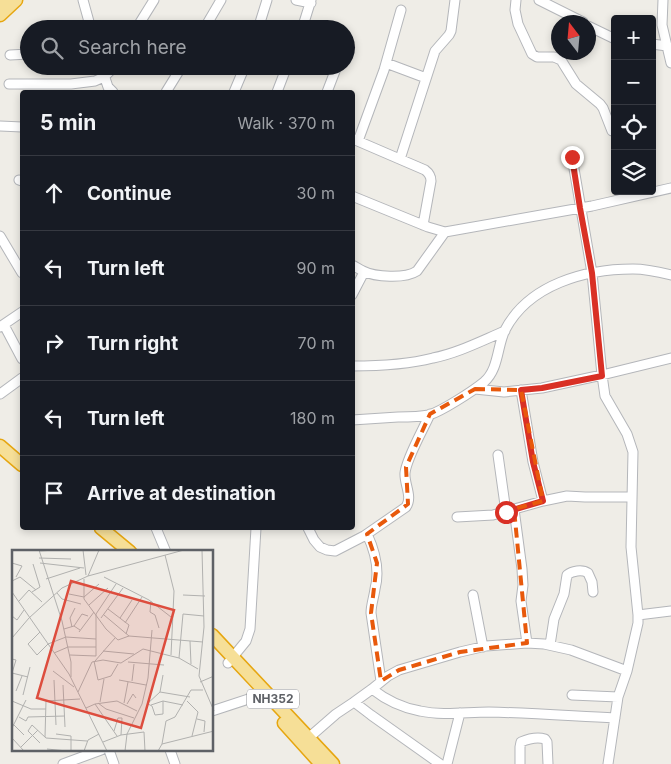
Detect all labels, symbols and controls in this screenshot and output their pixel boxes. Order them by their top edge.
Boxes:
north arrow [551,15,596,60]
map controls [611,15,656,195]
button: + [611,15,656,60]
search box [20,20,355,75]
icon: search [38,34,66,62]
text: Search here [78,36,187,59]
button: − [611,60,656,105]
button: locate [611,105,656,150]
text: 5 min [40,110,96,135]
text: Walk · 370 m [238,113,335,133]
route end [561,146,584,169]
button: layers [611,150,656,195]
icon: ahead [40,179,68,207]
text: Continue [87,182,172,205]
text: 30 m [297,183,335,203]
icon: left [40,254,68,282]
text: Turn left [87,257,165,280]
text: 90 m [296,258,335,278]
icon: right [40,329,68,357]
text: Turn right [87,332,178,355]
text: 70 m [298,333,335,353]
icon: left [40,404,68,432]
text: Turn left [87,407,165,430]
text: 180 m [290,408,335,428]
icon: arrive [40,479,68,507]
text: Arrive at destination [87,482,276,505]
route start [495,501,518,524]
inset map [12,550,214,752]
road number: NH352 [247,690,299,709]

